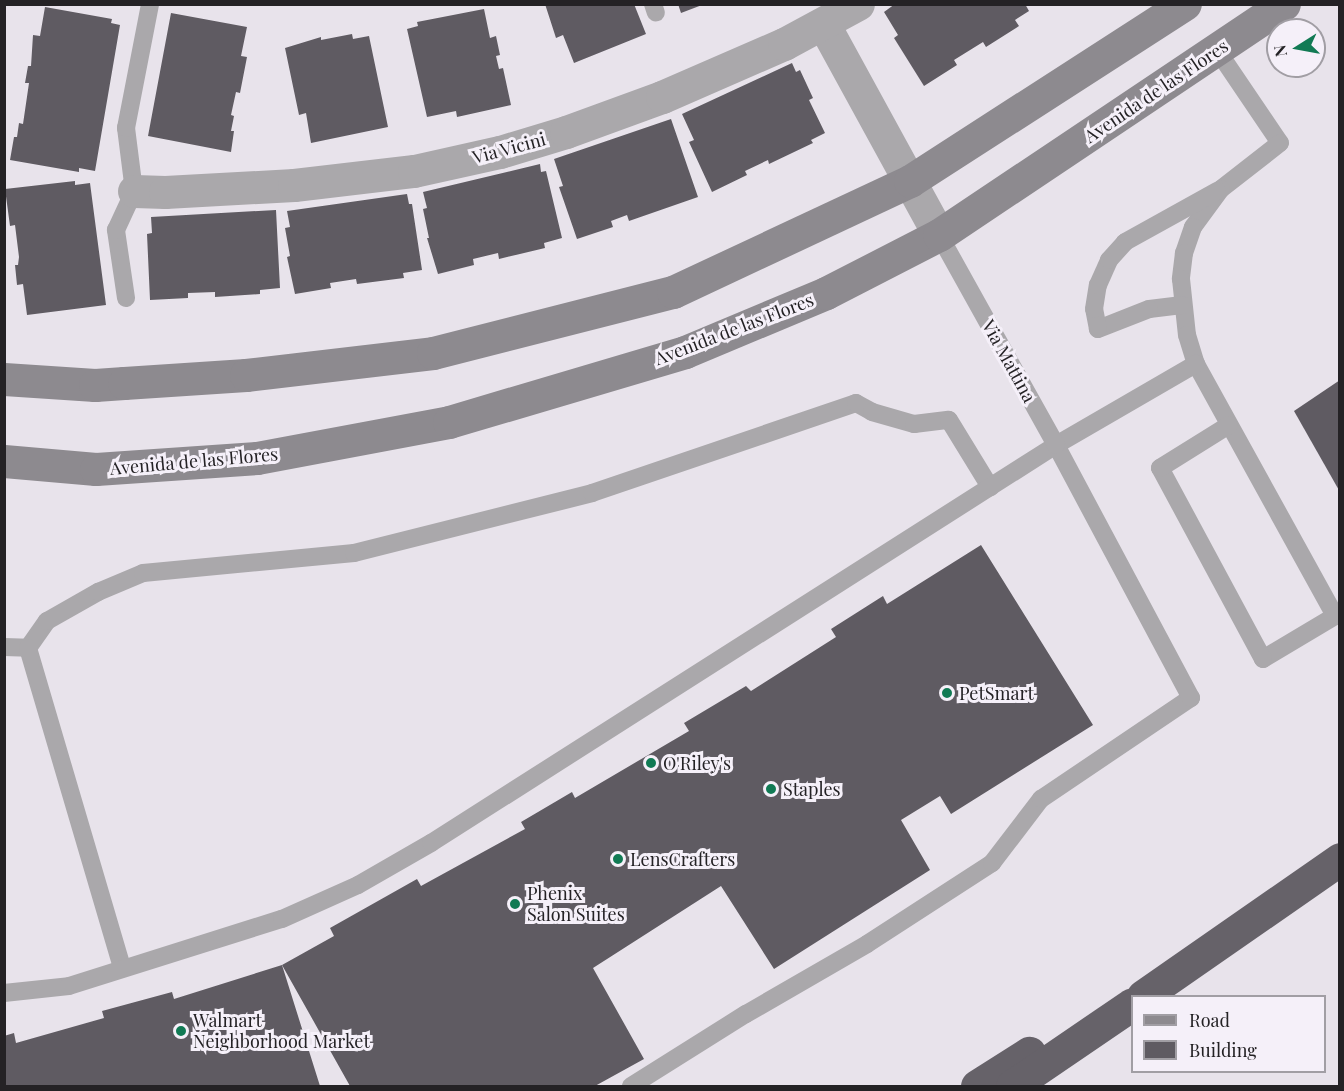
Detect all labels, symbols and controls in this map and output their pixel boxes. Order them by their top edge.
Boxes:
north arrow [1266,18,1326,78]
street label: Avenida de las Flores [1080,35,1232,147]
text: N [1268,43,1291,59]
street label: Via Vicini [470,128,548,168]
street label: Avenida de las Flores [651,289,817,369]
street label: Via Mattina [977,316,1041,406]
street label: Avenida de las Flores [109,443,279,479]
place label: PetSmart [959,682,1034,704]
marker: PetSmart [940,686,954,700]
place label: O'Riley's [663,752,731,774]
marker: O'Riley's [644,756,658,770]
place label: Staples [783,778,841,800]
marker: Staples [764,782,778,796]
place label: LensCrafters [630,848,735,870]
marker: LensCrafters [611,852,625,866]
place label: Phenix Salon Suites [527,883,625,926]
marker: Phenix Salon Suites [508,897,522,911]
legend [1131,995,1326,1073]
text: Road [1189,1008,1230,1032]
place label: Walmart Neighborhood Market [193,1010,370,1052]
marker: Walmart Neighborhood Market [174,1024,188,1038]
text: Building [1189,1038,1257,1062]

